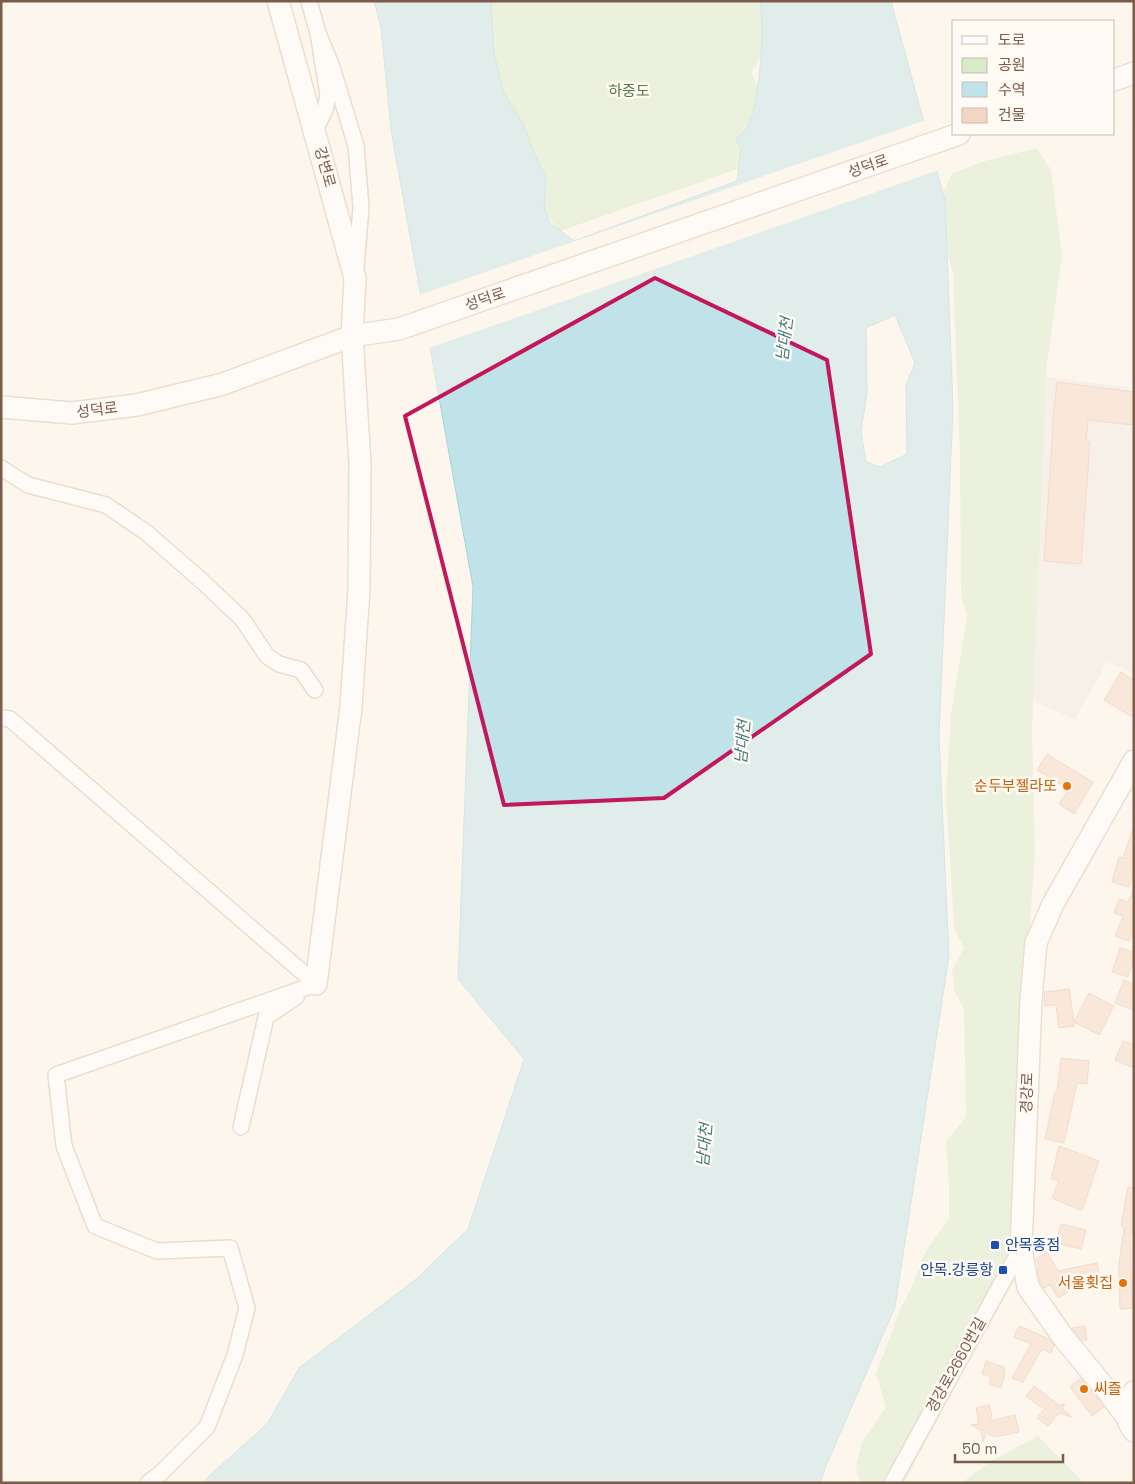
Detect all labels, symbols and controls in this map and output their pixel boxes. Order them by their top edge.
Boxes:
legend [952,20,1115,135]
text: 도로 [998,30,1026,49]
text: 공원 [998,55,1026,74]
text: 수역 [998,80,1026,99]
park label: 하중도 [608,81,650,100]
text: 건물 [998,105,1026,124]
street label: 강변로 [311,144,340,189]
street label: 성덕로 [845,150,891,181]
street label: 성덕로 [462,283,508,314]
water label: 남대천 [771,314,798,362]
street label: 성덕로 [75,398,119,421]
water label: 남대천 [730,717,755,765]
place label: 순두부젤라또 [974,776,1057,795]
marker: 순두부젤라또 [1061,780,1073,792]
street label: 경강로 [1016,1072,1037,1114]
water label: 남대천 [692,1120,717,1168]
place label: 안목종점 [1005,1235,1060,1254]
marker: 안목종점 [989,1239,1001,1251]
place label: 안목.강릉항 [920,1260,993,1279]
marker: 안목.강릉항 [997,1264,1009,1276]
place label: 서울횟집 [1058,1273,1113,1292]
marker: 서울횟집 [1117,1277,1129,1289]
street label: 경강로2660번길 [922,1314,990,1416]
place label: 씨즐 [1094,1379,1122,1398]
marker: 씨즐 [1078,1383,1090,1395]
scale bar [955,1432,1062,1464]
text: 50 m [962,1439,997,1458]

